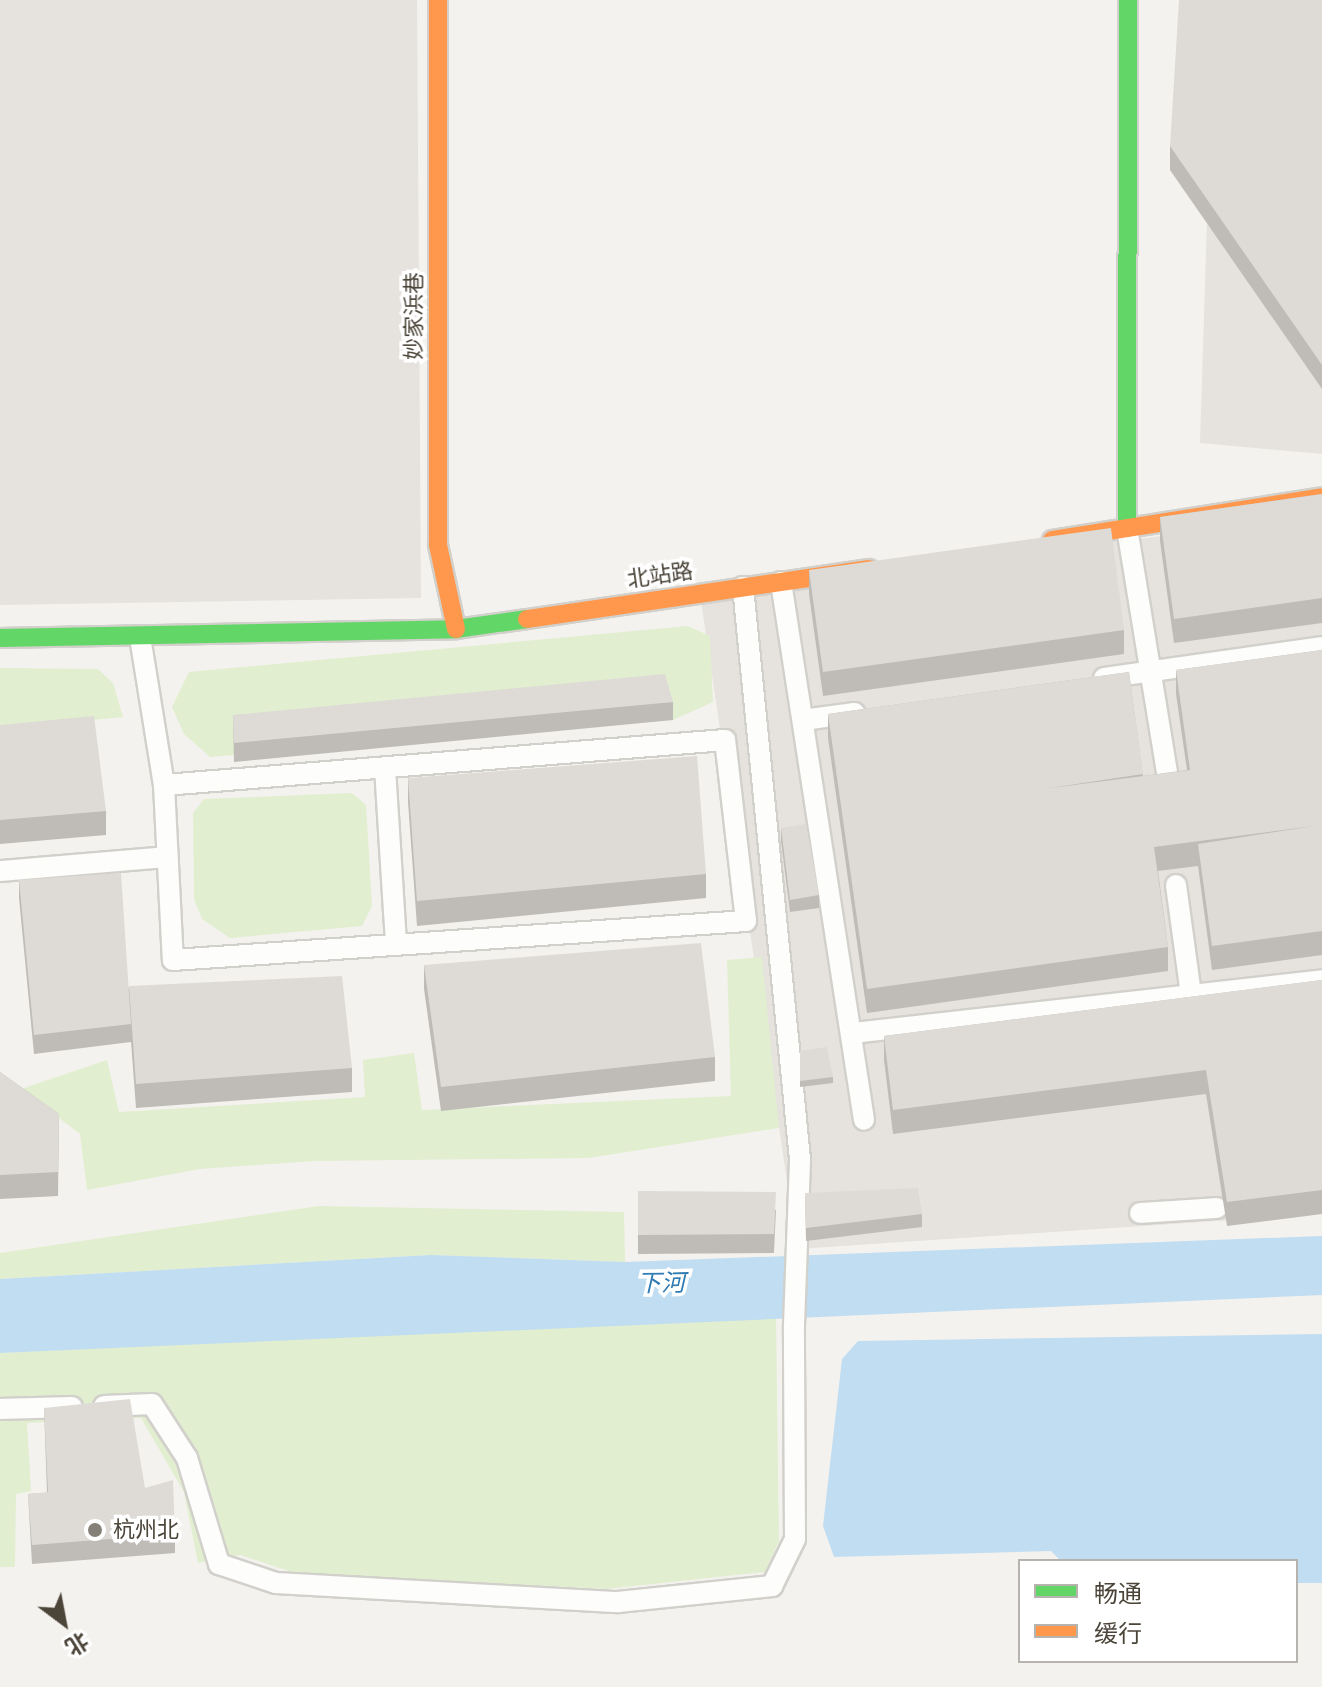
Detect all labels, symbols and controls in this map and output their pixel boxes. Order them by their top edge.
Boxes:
street label: 妙家浜巷 [401,272,427,360]
street label: 北站路 [625,557,695,593]
water label: 下河 [637,1269,685,1299]
place label: 杭州北 [113,1517,179,1543]
marker: 杭州北 [84,1519,106,1541]
legend [1018,1559,1298,1663]
text: 畅通 [1094,1580,1142,1608]
north arrow [24,1583,104,1663]
text: 缓行 [1094,1620,1142,1648]
text: 北 [61,1627,93,1660]

